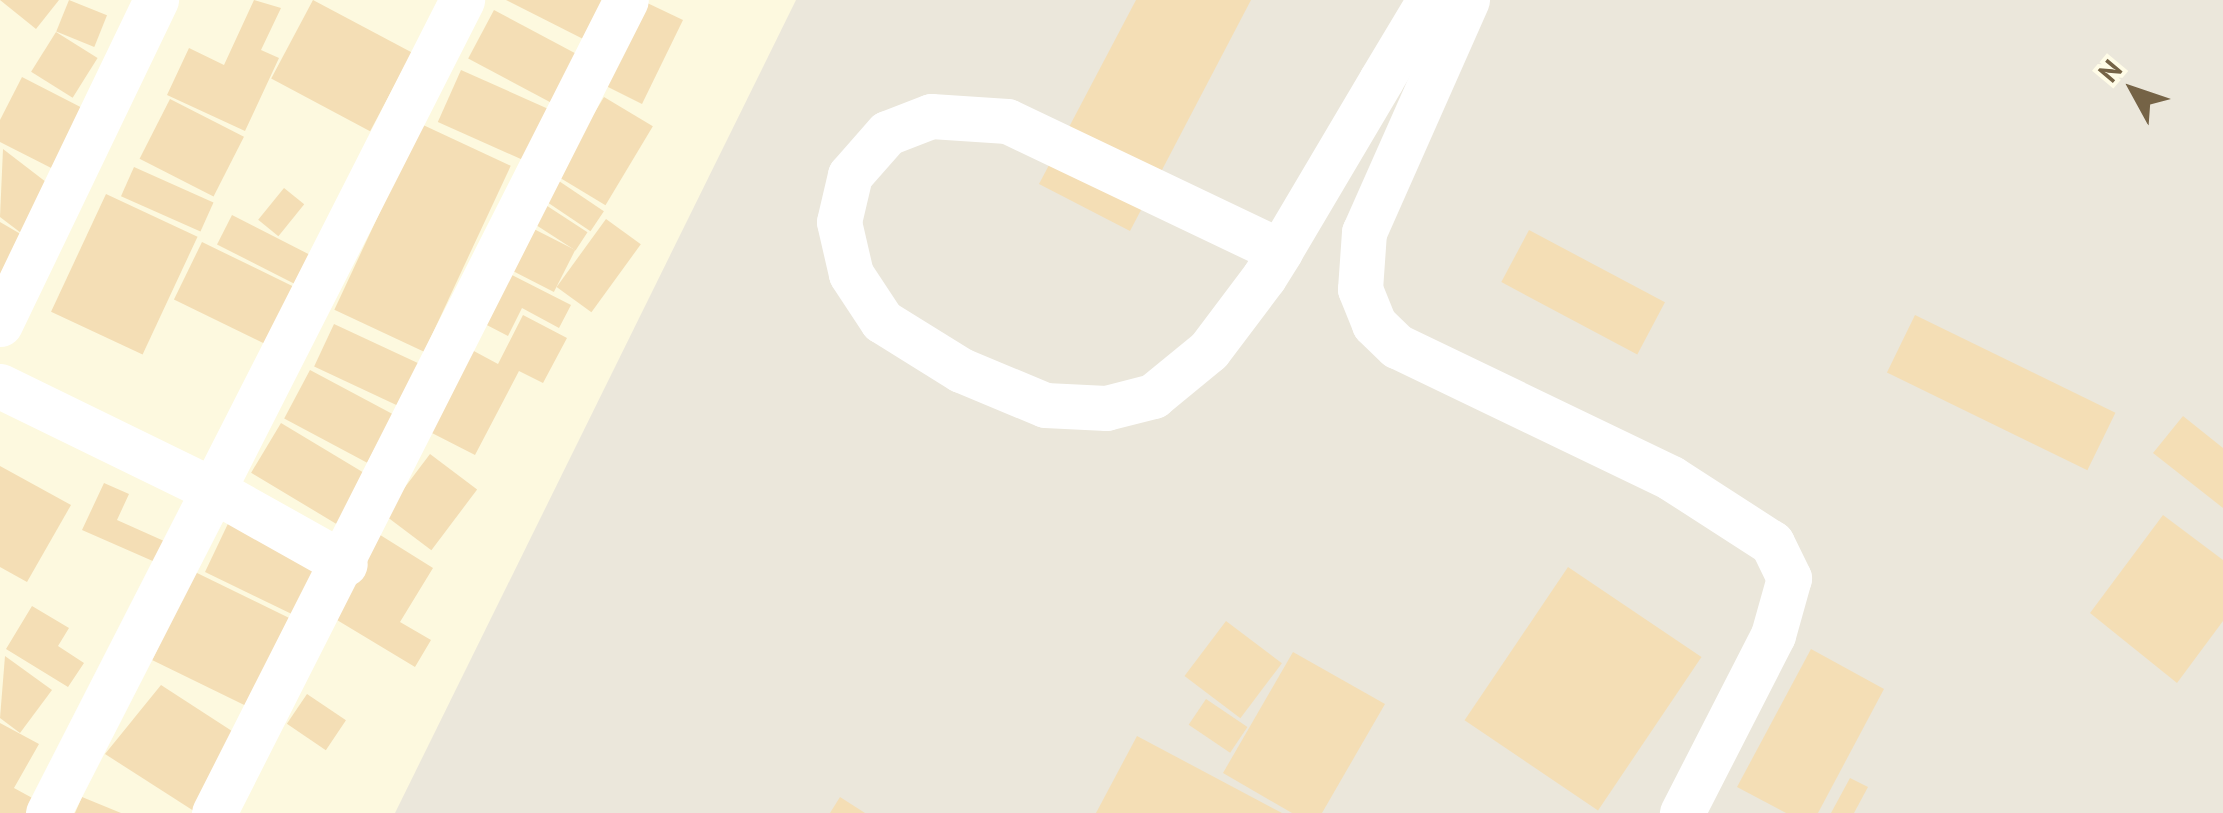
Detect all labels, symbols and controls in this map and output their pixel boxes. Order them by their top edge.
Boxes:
north arrow [2083,40,2183,140]
text: N [2090,51,2130,89]

